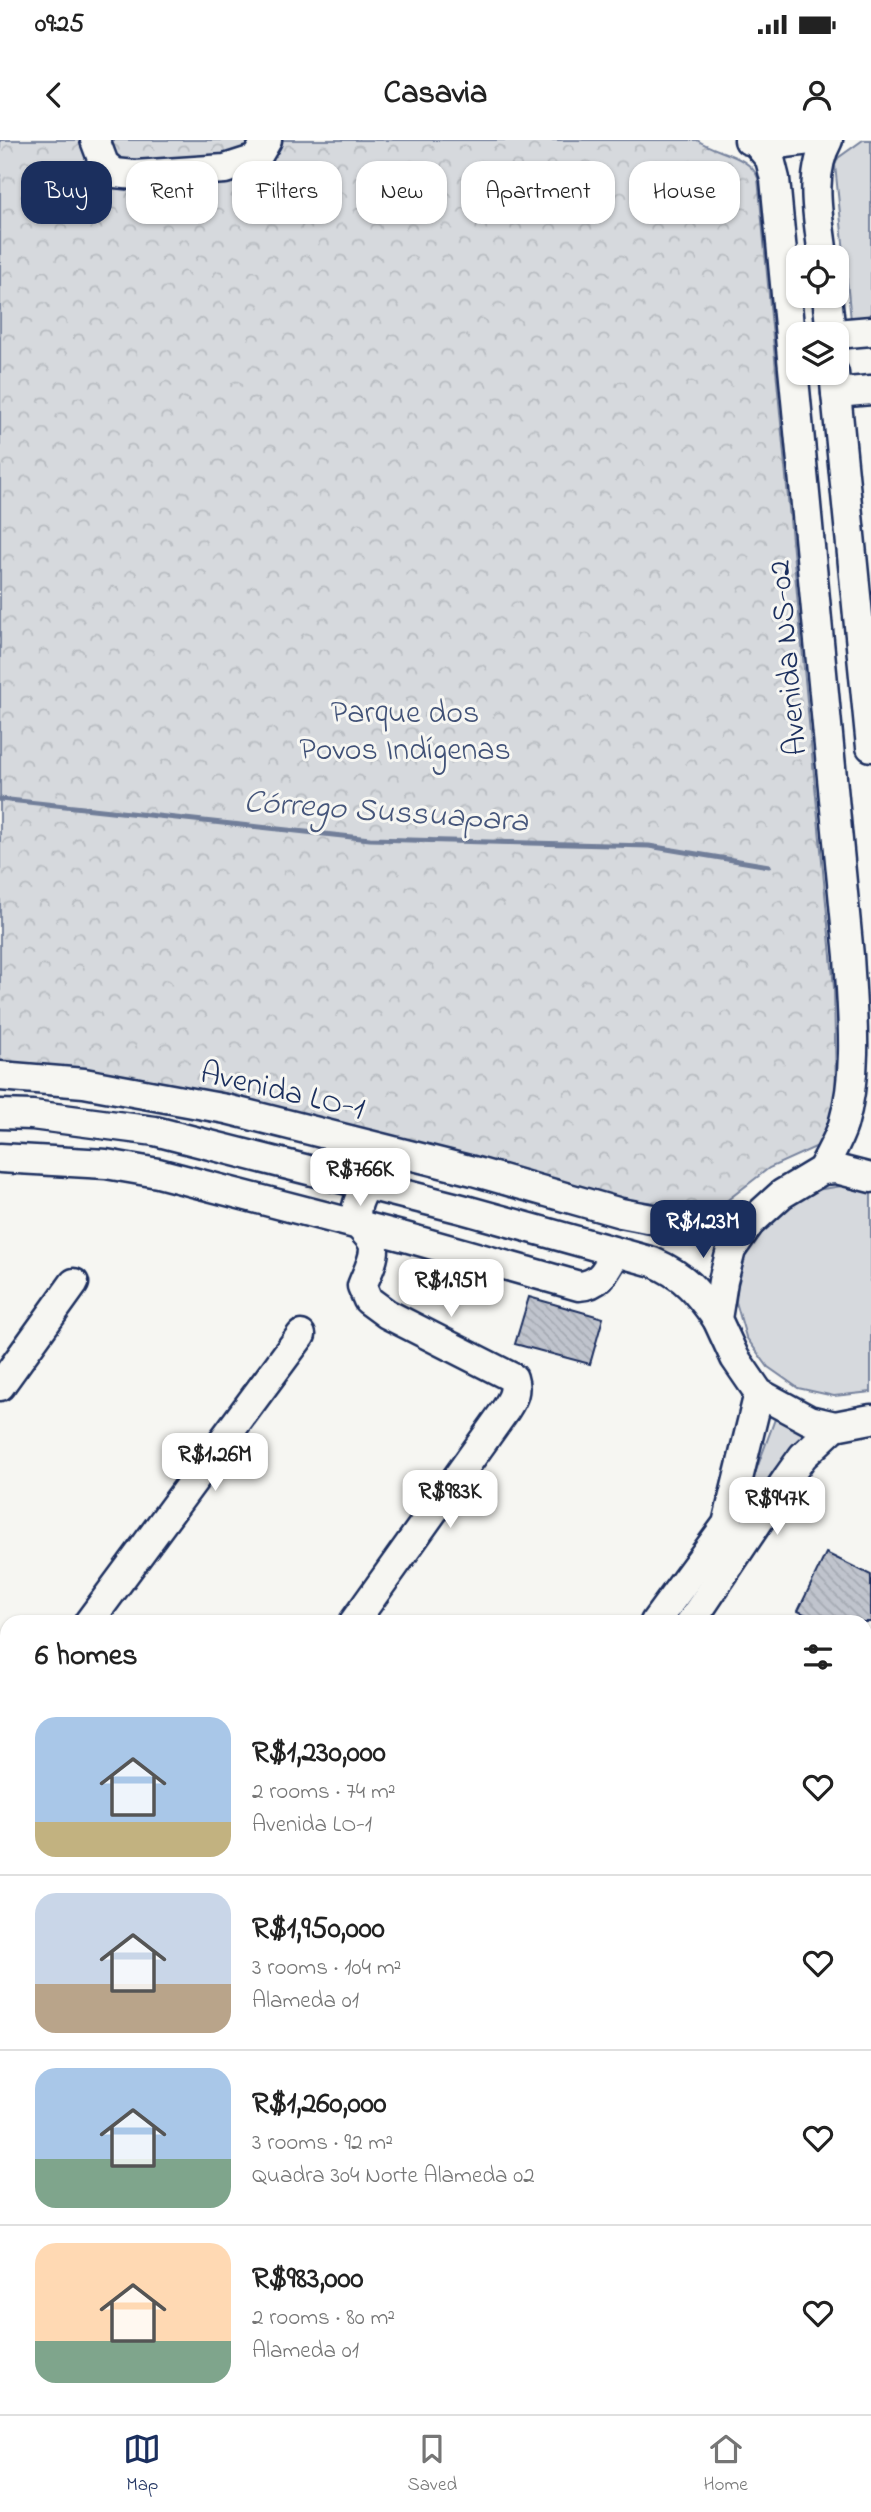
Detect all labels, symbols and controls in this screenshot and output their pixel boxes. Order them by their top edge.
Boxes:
text: 09:25 [35,6,84,44]
text: Casavia [384,71,487,118]
icon: back [35,76,73,114]
icon: person [798,76,836,114]
chip: Buy [21,161,112,224]
chip: Rent [126,161,218,224]
chip: Filters [232,161,342,224]
chip: New [356,161,447,224]
chip: Apartment [461,161,615,224]
chip: House [629,161,740,224]
map controls [786,245,849,385]
button: locate [786,245,849,308]
button: layers [786,322,849,385]
street label: Avenida NS-02 [758,558,821,757]
park label: Parque dos Povos Indígenas [299,691,511,775]
water label: Córrego Sussuapara [242,779,531,848]
street label: Avenida LO-1 [195,1051,369,1134]
pin: R$766K [303,1149,417,1208]
text: R$766K [326,1154,394,1187]
pin: R$1.23M [638,1200,768,1260]
text: R$1.23M [666,1206,740,1239]
pin: R$1.95M [386,1260,516,1319]
text: R$1.95M [415,1265,487,1298]
pin: R$1.26M [150,1434,280,1493]
text: R$1.26M [178,1439,252,1472]
pin: R$983K [393,1470,507,1530]
text: R$983K [419,1476,481,1509]
pin: R$947K [720,1478,834,1537]
text: R$947K [745,1483,809,1516]
text: 6 homes [35,1635,138,1679]
icon: filters [799,1638,837,1676]
text: R$1,230,000 [252,1732,386,1776]
icon: home [91,1745,175,1829]
icon: heart [799,1768,837,1806]
text: 2 rooms · 74 m² [252,1776,396,1809]
text: Avenida LO-1 [252,1809,372,1842]
text: R$1,950,000 [252,1908,385,1952]
icon: home [91,1921,175,2005]
icon: heart [799,1944,837,1982]
text: 3 rooms · 104 m² [252,1952,401,1985]
text: Alameda 01 [252,1985,359,2018]
text: R$1,260,000 [252,2083,387,2127]
icon: home [91,2096,175,2180]
icon: heart [799,2119,837,2157]
text: 3 rooms · 92 m² [252,2127,393,2160]
text: Quadra 304 Norte Alameda 02 [252,2160,535,2193]
text: R$983,000 [252,2258,363,2302]
icon: home [91,2271,175,2355]
icon: heart [799,2294,837,2332]
text: 2 rooms · 80 m² [252,2302,395,2335]
text: Alameda 01 [252,2335,359,2368]
tab: Map [123,2430,161,2499]
tab: Saved [408,2430,457,2499]
tab: Home [704,2430,748,2499]

